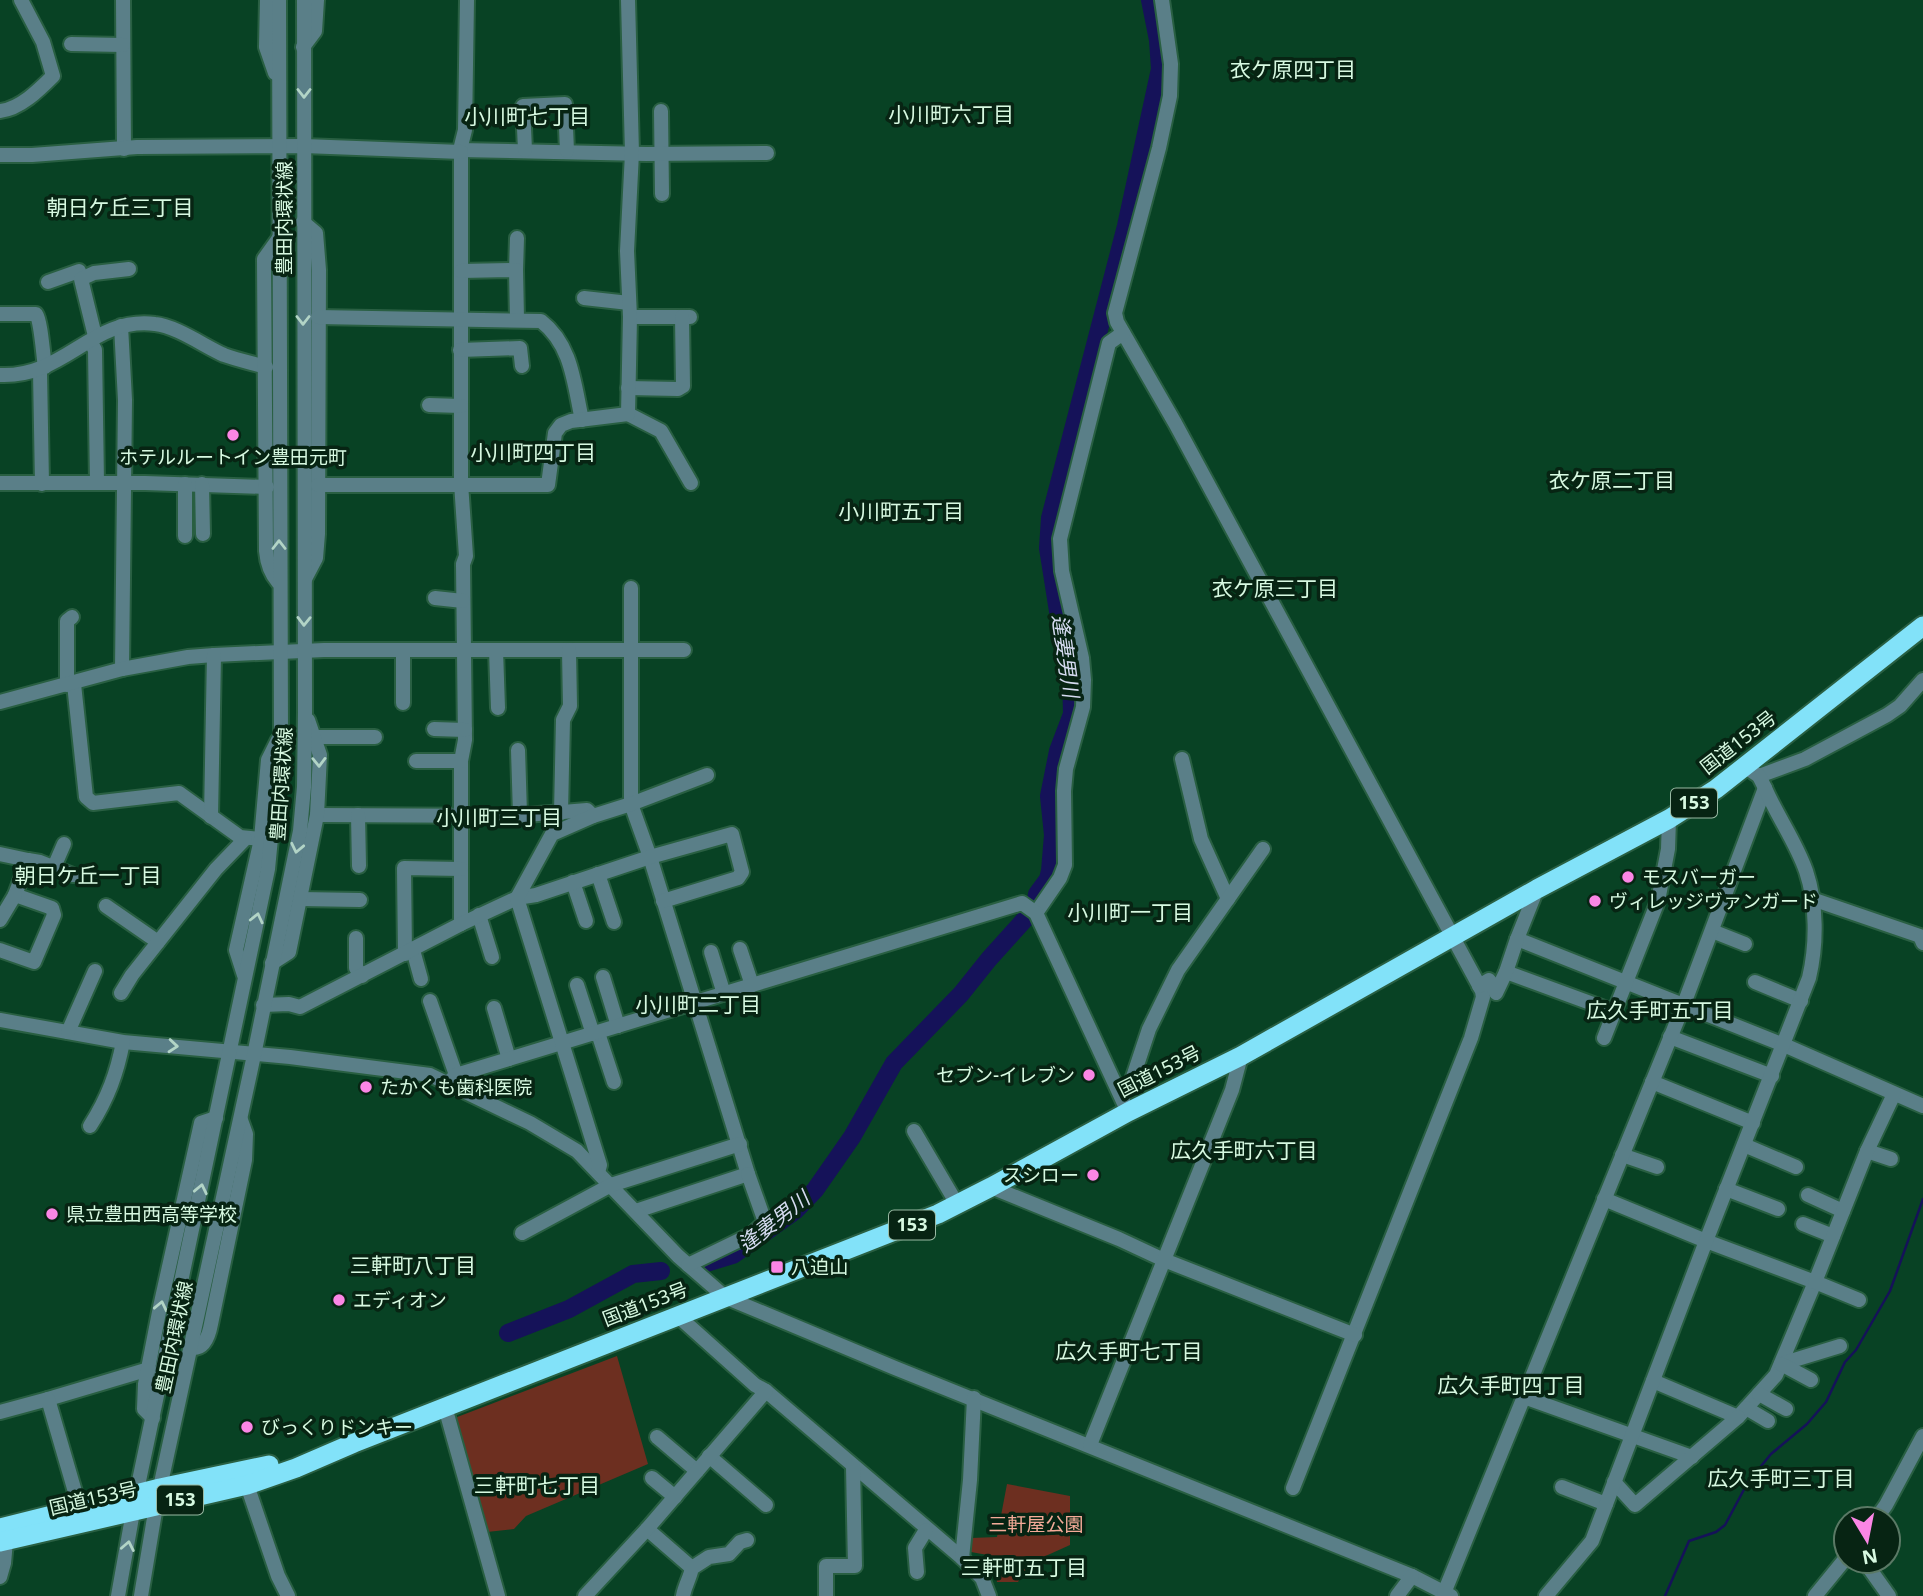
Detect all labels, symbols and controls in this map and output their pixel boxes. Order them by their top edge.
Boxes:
district label: 衣ケ原四丁目 [1230,55,1356,83]
one-way arrow [296,88,312,98]
district label: 小川町六丁目 [888,100,1014,128]
district label: 小川町七丁目 [464,102,590,130]
street label: 豊田内環状線 [271,161,297,275]
district label: 朝日ケ丘三丁目 [47,193,194,221]
one-way arrow [295,315,311,326]
marker: ホテルルートイン豊田元町 [225,427,241,443]
district label: 小川町四丁目 [470,438,596,466]
place label: ホテルルートイン豊田元町 [119,444,347,470]
district label: 衣ケ原二丁目 [1549,466,1675,494]
district label: 小川町五丁目 [838,497,964,525]
one-way arrow [271,540,287,550]
district label: 衣ケ原三丁目 [1212,574,1338,602]
water label: 逢妻男川 [1046,612,1086,701]
one-way arrow [296,616,312,627]
street label: 国道153号 [1695,704,1781,780]
street label: 豊田内環状線 [264,726,298,842]
one-way arrow [311,757,326,768]
road number: 153 [1671,788,1717,818]
district label: 小川町三丁目 [436,803,562,831]
one-way arrow [290,842,305,854]
district label: 朝日ケ丘一丁目 [15,861,162,889]
place label: モスバーガー [1642,864,1756,890]
marker: モスバーガー [1620,869,1636,885]
place label: ヴィレッジヴァンガード [1609,888,1818,914]
marker: ヴィレッジヴァンガード [1587,893,1603,909]
district label: 小川町一丁目 [1067,898,1193,926]
one-way arrow [249,912,264,924]
district label: 小川町二丁目 [635,990,761,1018]
district label: 広久手町五丁目 [1587,996,1734,1024]
one-way arrow [168,1038,179,1053]
street label: 国道153号 [1113,1039,1205,1103]
place label: セブン-イレブン [936,1062,1075,1088]
marker: セブン-イレブン [1081,1067,1097,1083]
place label: たかくも歯科医院 [380,1074,532,1100]
marker: たかくも歯科医院 [358,1079,374,1095]
district label: 広久手町六丁目 [1171,1136,1318,1164]
place label: スシロー [1003,1162,1079,1188]
marker: スシロー [1085,1167,1101,1183]
one-way arrow [192,1183,207,1195]
water label: 逢妻男川 [732,1183,817,1258]
place label: 県立豊田西高等学校 [66,1201,237,1227]
marker: 県立豊田西高等学校 [44,1206,60,1222]
road number: 153 [889,1210,935,1240]
district label: 三軒町八丁目 [350,1251,476,1279]
place label: 八迫山 [791,1254,848,1280]
marker: 八迫山 [769,1259,785,1275]
street label: 国道153号 [599,1276,691,1332]
street label: 豊田内環状線 [149,1279,199,1395]
place label: エディオン [353,1287,447,1313]
marker: エディオン [331,1292,347,1308]
one-way arrow [152,1300,167,1312]
district label: 広久手町七丁目 [1056,1337,1203,1365]
district label: 広久手町四丁目 [1438,1371,1585,1399]
place label: びっくりドンキー [261,1414,413,1440]
marker: びっくりドンキー [239,1419,255,1435]
district label: 広久手町三丁目 [1708,1464,1855,1492]
district label: 三軒町七丁目 [474,1471,600,1499]
street label: 国道153号 [46,1475,140,1521]
road number: 153 [157,1485,203,1514]
north arrow [1832,1505,1902,1575]
park label: 三軒屋公園 [988,1511,1084,1537]
one-way arrow [120,1540,135,1552]
text: N [1860,1543,1880,1571]
district label: 三軒町五丁目 [961,1553,1087,1581]

